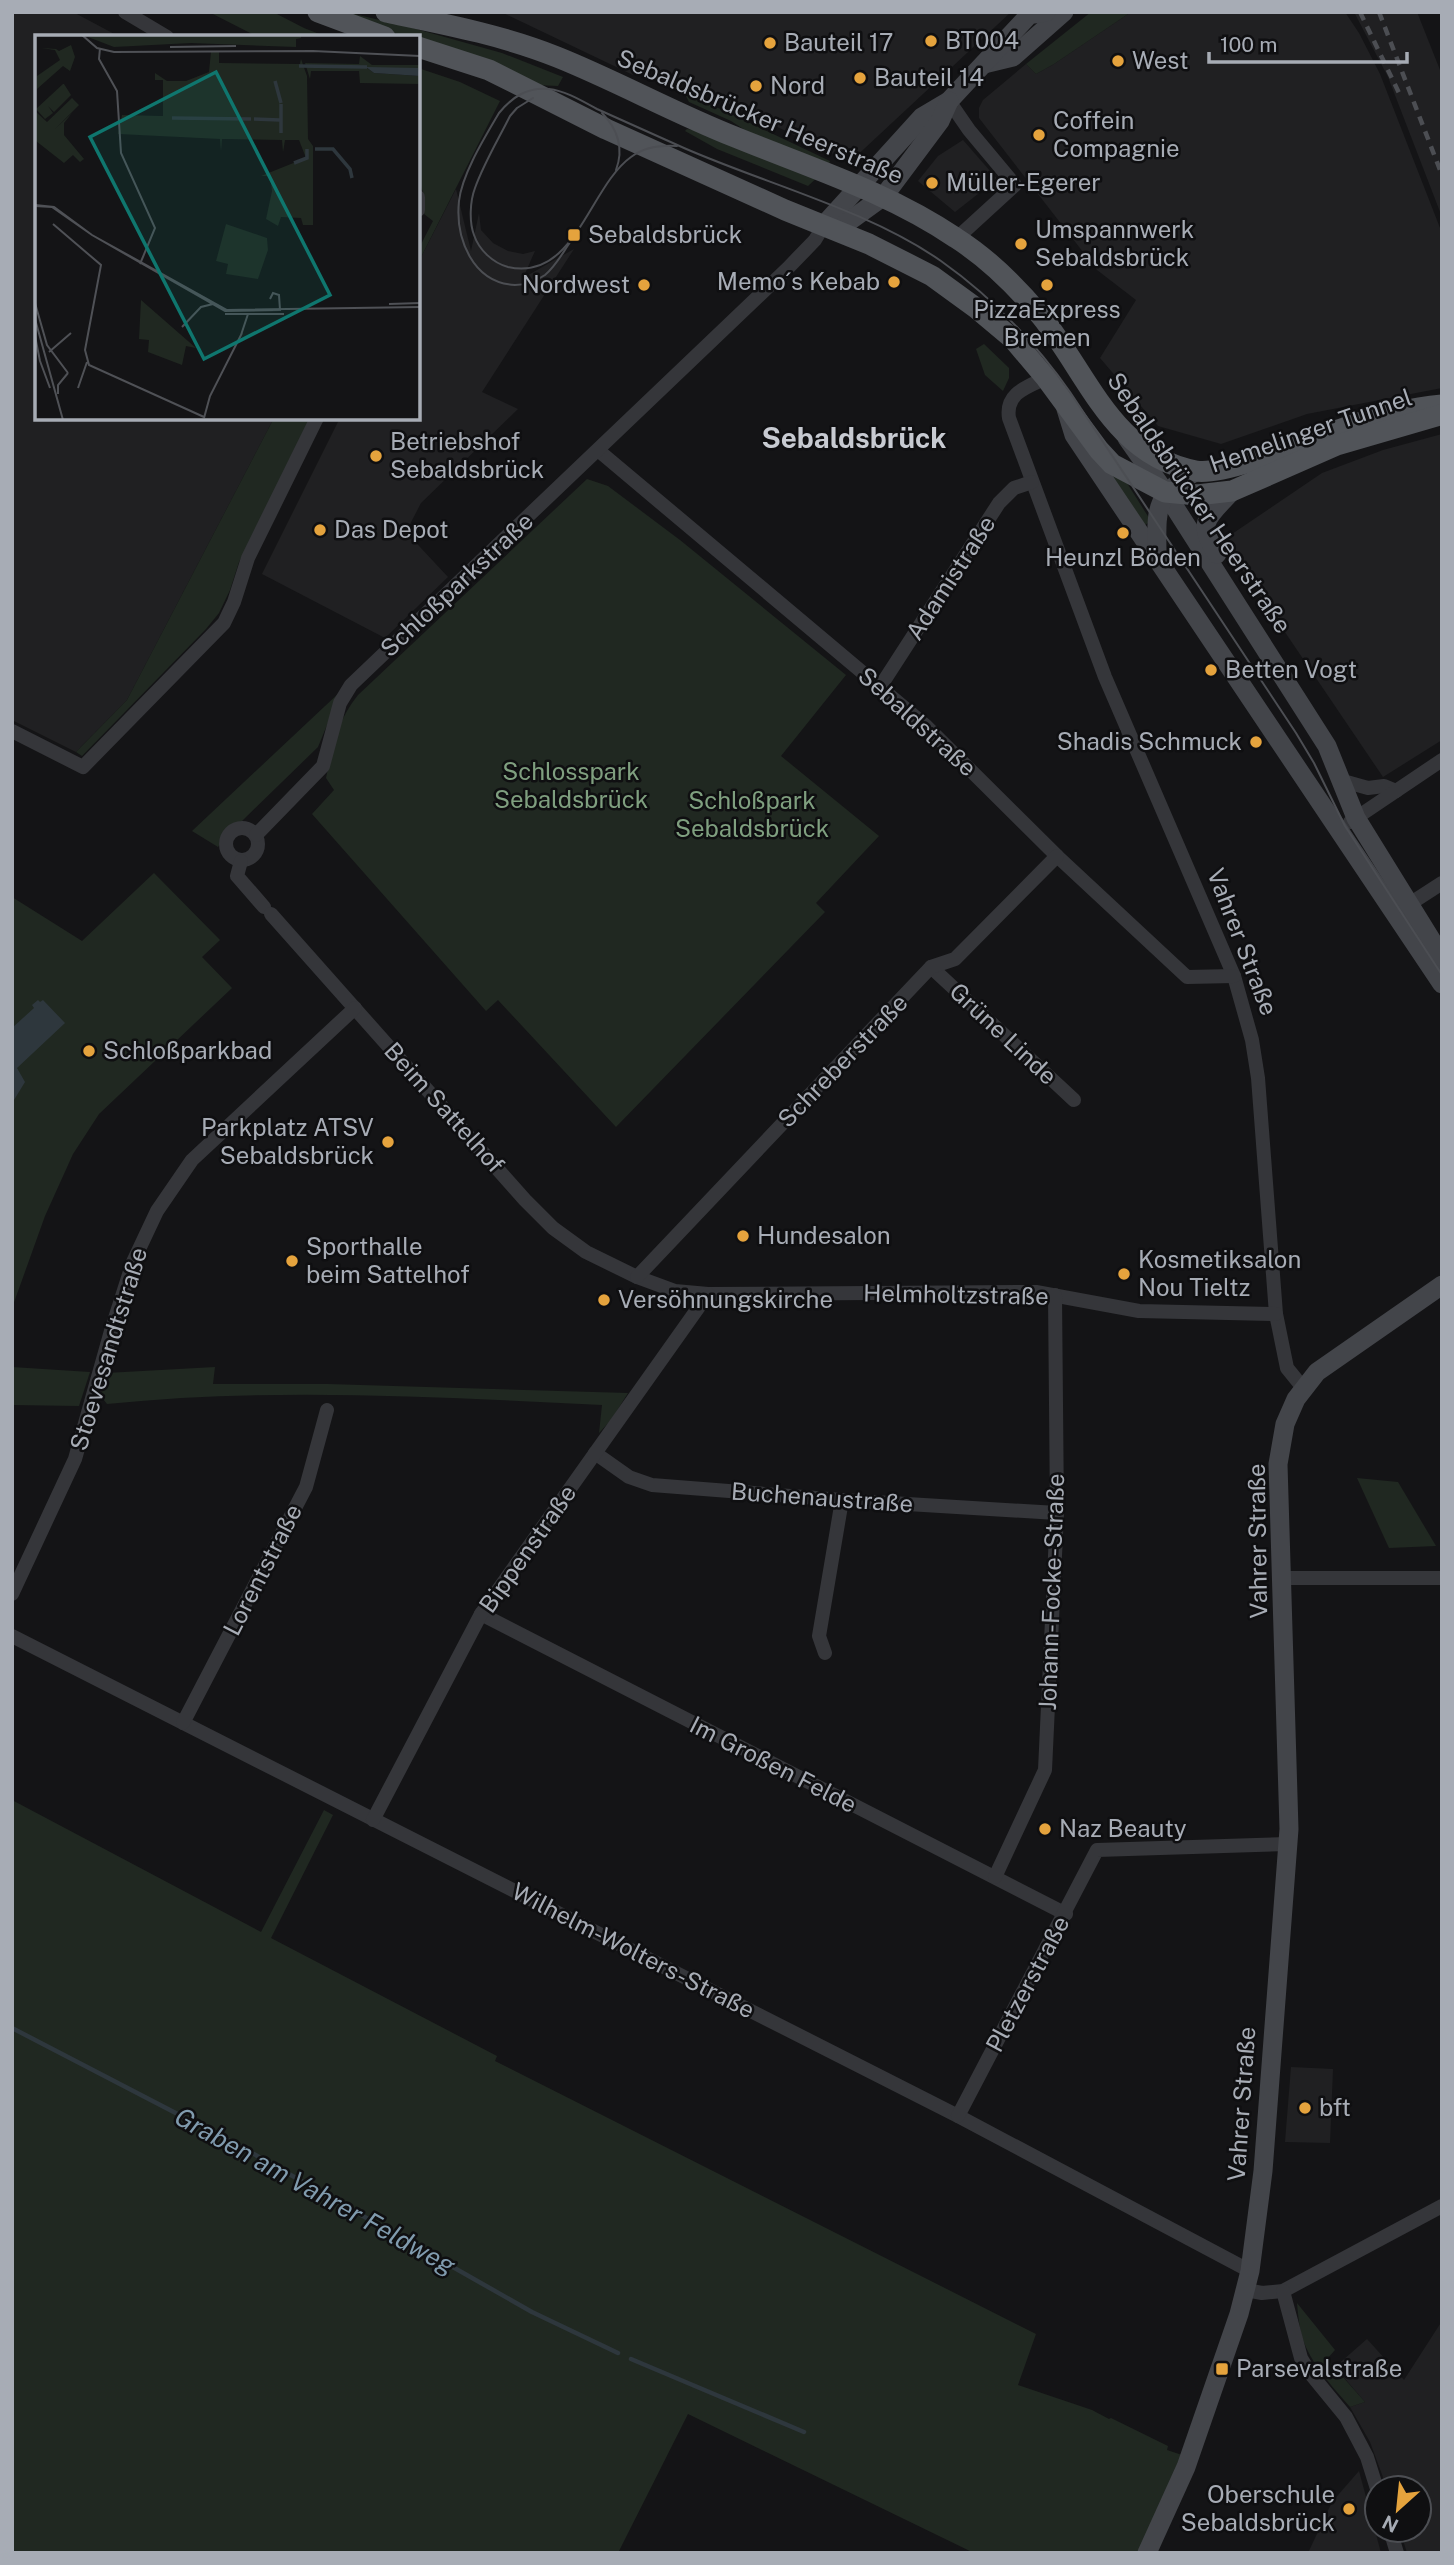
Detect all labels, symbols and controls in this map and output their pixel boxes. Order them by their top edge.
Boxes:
scale bar [1209,21,1407,65]
place label: BT004 [945,26,1019,54]
place label: Bauteil 17 [784,28,893,56]
text: 100 m [1220,32,1277,57]
marker: BT004 [923,33,939,49]
inset map [35,35,420,420]
marker: Bauteil 17 [762,35,778,51]
street label: Sebaldsbrücker Heerstraße [613,43,908,189]
place label: West [1132,46,1189,74]
marker: West [1110,53,1126,69]
place label: Bauteil 14 [874,63,984,91]
marker: Bauteil 14 [852,70,868,86]
place label: Nord [770,71,825,99]
marker: Nord [748,78,764,94]
place label: Coffein Compagnie [1053,106,1180,162]
marker: Coffein Compagnie [1031,127,1047,143]
place label: Müller-Egerer [946,168,1101,196]
marker: Müller-Egerer [924,175,940,191]
place label: Umspannwerk Sebaldsbrück [1035,215,1194,271]
place label: Sebaldsbrück [588,220,742,248]
marker: Sebaldsbrück [566,227,582,243]
marker: Umspannwerk Sebaldsbrück [1013,236,1029,252]
place label: Memo´s Kebab [717,267,880,295]
place label: Nordwest [522,270,630,298]
marker: Memo´s Kebab [886,274,902,290]
marker: Nordwest [636,277,652,293]
marker: PizzaExpress Bremen [1039,277,1055,293]
place label: PizzaExpress Bremen [973,295,1121,351]
street label: Sebaldsbrücker Heerstraße [1102,367,1298,638]
street label: Hemelinger Tunnel [1206,382,1416,478]
district label: Sebaldsbrück [761,421,947,454]
place label: Betriebshof Sebaldsbrück [390,427,544,483]
marker: Betriebshof Sebaldsbrück [368,448,384,464]
street label: Schloßparkstraße [374,506,538,662]
street label: Adamistraße [900,510,1001,645]
place label: Das Depot [334,515,449,543]
marker: Das Depot [312,522,328,538]
marker: Heunzl Böden [1115,525,1131,541]
place label: Heunzl Böden [1045,543,1201,571]
place label: Betten Vogt [1225,655,1357,683]
street label: Sebaldstraße [853,661,982,782]
marker: Betten Vogt [1203,662,1219,678]
place label: Shadis Schmuck [1057,727,1242,755]
marker: Shadis Schmuck [1248,734,1264,750]
park label: Schlosspark Sebaldsbrück [494,757,648,813]
park label: Schloßpark Sebaldsbrück [675,786,829,842]
street label: Vahrer Straße [1202,864,1284,1019]
street label: Grüne Linde [944,977,1063,1090]
street label: Schreberstraße [772,988,913,1133]
place label: Schloßparkbad [103,1036,272,1064]
street label: Beim Sattelhof [379,1036,511,1178]
marker: Schloßparkbad [81,1043,97,1059]
place label: Parkplatz ATSV Sebaldsbrück [201,1113,374,1169]
marker: Parkplatz ATSV Sebaldsbrück [380,1134,396,1150]
place label: Hundesalon [757,1221,891,1249]
marker: Hundesalon [735,1228,751,1244]
place label: Sporthalle beim Sattelhof [306,1232,470,1288]
street label: Stoevesandtstraße [64,1244,152,1454]
place label: Kosmetiksalon Nou Tieltz [1138,1245,1301,1301]
marker: Sporthalle beim Sattelhof [284,1253,300,1269]
marker: Kosmetiksalon Nou Tieltz [1116,1266,1132,1282]
street label: Helmholtzstraße [863,1278,1049,1310]
place label: Versöhnungskirche [618,1285,833,1313]
marker: Versöhnungskirche [596,1292,612,1308]
street label: Vahrer Straße [1242,1463,1272,1619]
street label: Johann-Focke-Straße [1033,1473,1069,1711]
street label: Buchenaustraße [730,1477,914,1517]
street label: Bippenstraße [473,1479,581,1618]
street label: Lorentstraße [217,1499,307,1640]
street label: Im Großen Felde [685,1710,861,1818]
place label: Naz Beauty [1059,1814,1187,1842]
marker: Naz Beauty [1037,1821,1053,1837]
street label: Wilhelm-Wolters-Straße [507,1877,760,2024]
street label: Pletzerstraße [980,1911,1075,2056]
street label: Vahrer Straße [1222,2026,1260,2182]
place label: bft [1319,2093,1351,2121]
water label: Graben am Vahrer Feldweg [170,2100,461,2281]
marker: bft [1297,2100,1313,2116]
place label: Parsevalstraße [1236,2354,1402,2382]
marker: Parsevalstraße [1214,2361,1230,2377]
north arrow [1363,2474,1433,2544]
place label: Oberschule Sebaldsbrück [1181,2480,1335,2536]
marker: Oberschule Sebaldsbrück [1341,2501,1357,2517]
text: N [1379,2511,1402,2537]

